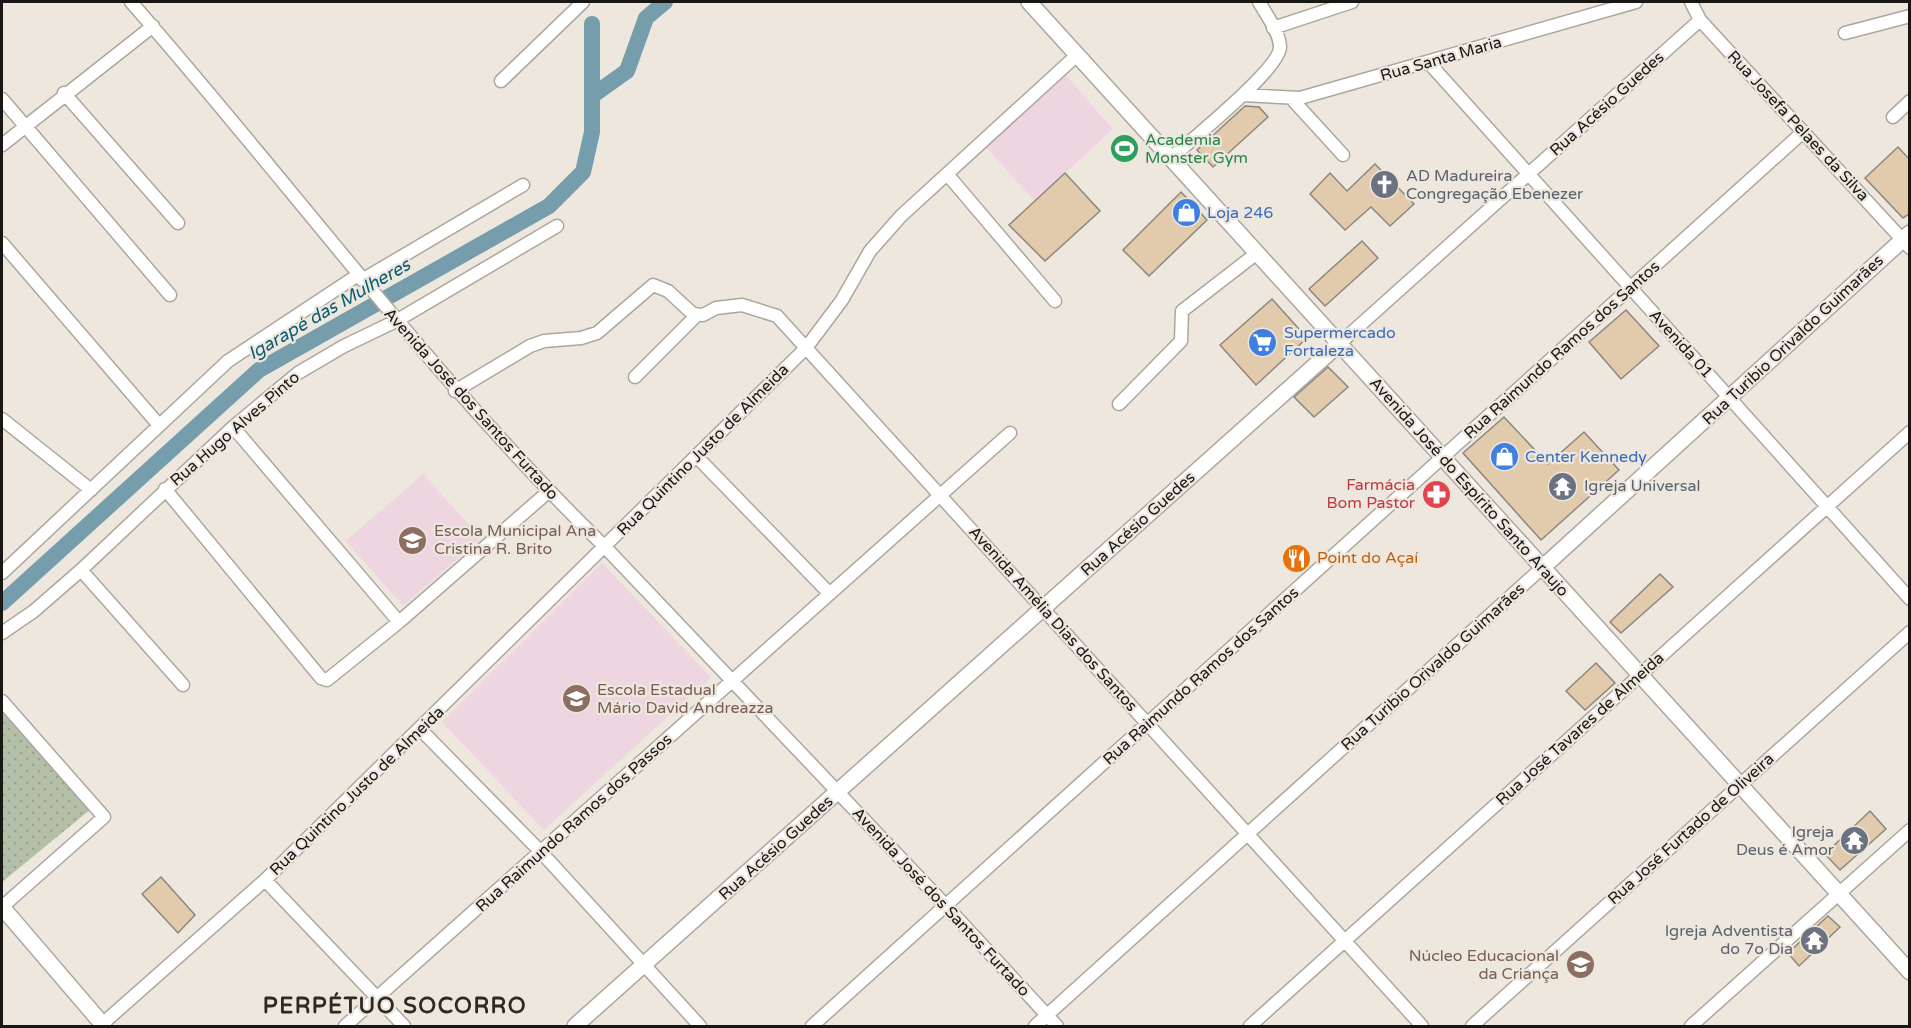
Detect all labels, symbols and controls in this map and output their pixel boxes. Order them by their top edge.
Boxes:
street label: Rua Santa Maria [1378,32,1504,86]
street label: Rua Josefa Pelaes da Silva [1723,46,1873,206]
street label: Rua Acésio Guedes [1546,47,1668,161]
place label: Academia Monster Gym [1145,130,1248,168]
sports icon: Academia Monster Gym [1108,133,1140,165]
place label: AD Madureira Congregação Ebenezer [1406,166,1584,204]
church icon: AD Madureira Congregação Ebenezer [1369,169,1401,201]
shop icon: Loja 246 [1170,197,1202,229]
place label: Loja 246 [1207,203,1273,223]
street label: Rua Turibio Orivaldo Guimarães [1698,251,1888,429]
water label: Igarapé das Mulheres [244,253,415,364]
street label: Rua Raimundo Ramos dos Santos [1460,257,1664,443]
street label: Avenida José dos Santos Furtado [379,304,563,504]
street label: Avenida 01 [1645,305,1717,383]
place label: Supermercado Fortaleza [1284,323,1396,361]
supermarket icon: Supermercado Fortaleza [1247,326,1279,358]
street label: Rua Quintino Justo de Almeida [613,360,793,540]
street label: Rua Hugo Alves Pinto [166,367,304,491]
street label: Avenida José do Espírito Santo Araujo [1365,373,1573,601]
shop icon: Center Kennedy [1488,441,1520,473]
place label: Center Kennedy [1525,447,1647,467]
street label: Rua Acésio Guedes [1077,467,1199,581]
temple icon: Igreja Universal [1547,470,1579,502]
place label: Farmácia Bom Pastor [1327,475,1416,513]
place label: Igreja Universal [1584,476,1700,496]
pharmacy icon: Farmácia Bom Pastor [1420,478,1452,510]
place label: Escola Municipal Ana Cristina R. Brito [434,521,596,559]
street label: Avenida Amélia Dias dos Santos [964,522,1142,716]
school or university icon: Escola Municipal Ana Cristina R. Brito [397,524,429,556]
restaurant icon: Point do Açaí [1280,542,1312,574]
place label: Point do Açaí [1317,548,1418,568]
street label: Rua Turibio Orivaldo Guimarães [1337,579,1529,755]
street label: Rua Raimundo Ramos dos Santos [1099,583,1303,769]
street label: Rua José Tavares de Almeida [1492,648,1668,810]
place label: Escola Estadual Mário David Andreazza [597,680,773,718]
school or university icon: Escola Estadual Mário David Andreazza [560,683,592,715]
street label: Rua Quintino Justo de Almeida [266,702,448,880]
street label: Rua Raimundo Ramos dos Passos [472,730,676,916]
street label: Rua José Furtado de Oliveira [1604,749,1778,909]
street label: Rua Acésio Guedes [715,791,837,905]
street label: Avenida José dos Santos Furtado [848,803,1034,1001]
place label: Igreja Deus é Amor [1736,822,1835,860]
temple icon: Igreja Deus é Amor [1839,825,1871,857]
place label: Igreja Adventista do 7o Dia [1665,921,1793,959]
temple icon: Igreja Adventista do 7o Dia [1798,924,1830,956]
place label: Núcleo Educacional da Criança [1409,946,1559,984]
school or university icon: Núcleo Educacional da Criança [1564,949,1596,981]
district label: PERPÉTUO SOCORRO [263,992,527,1019]

